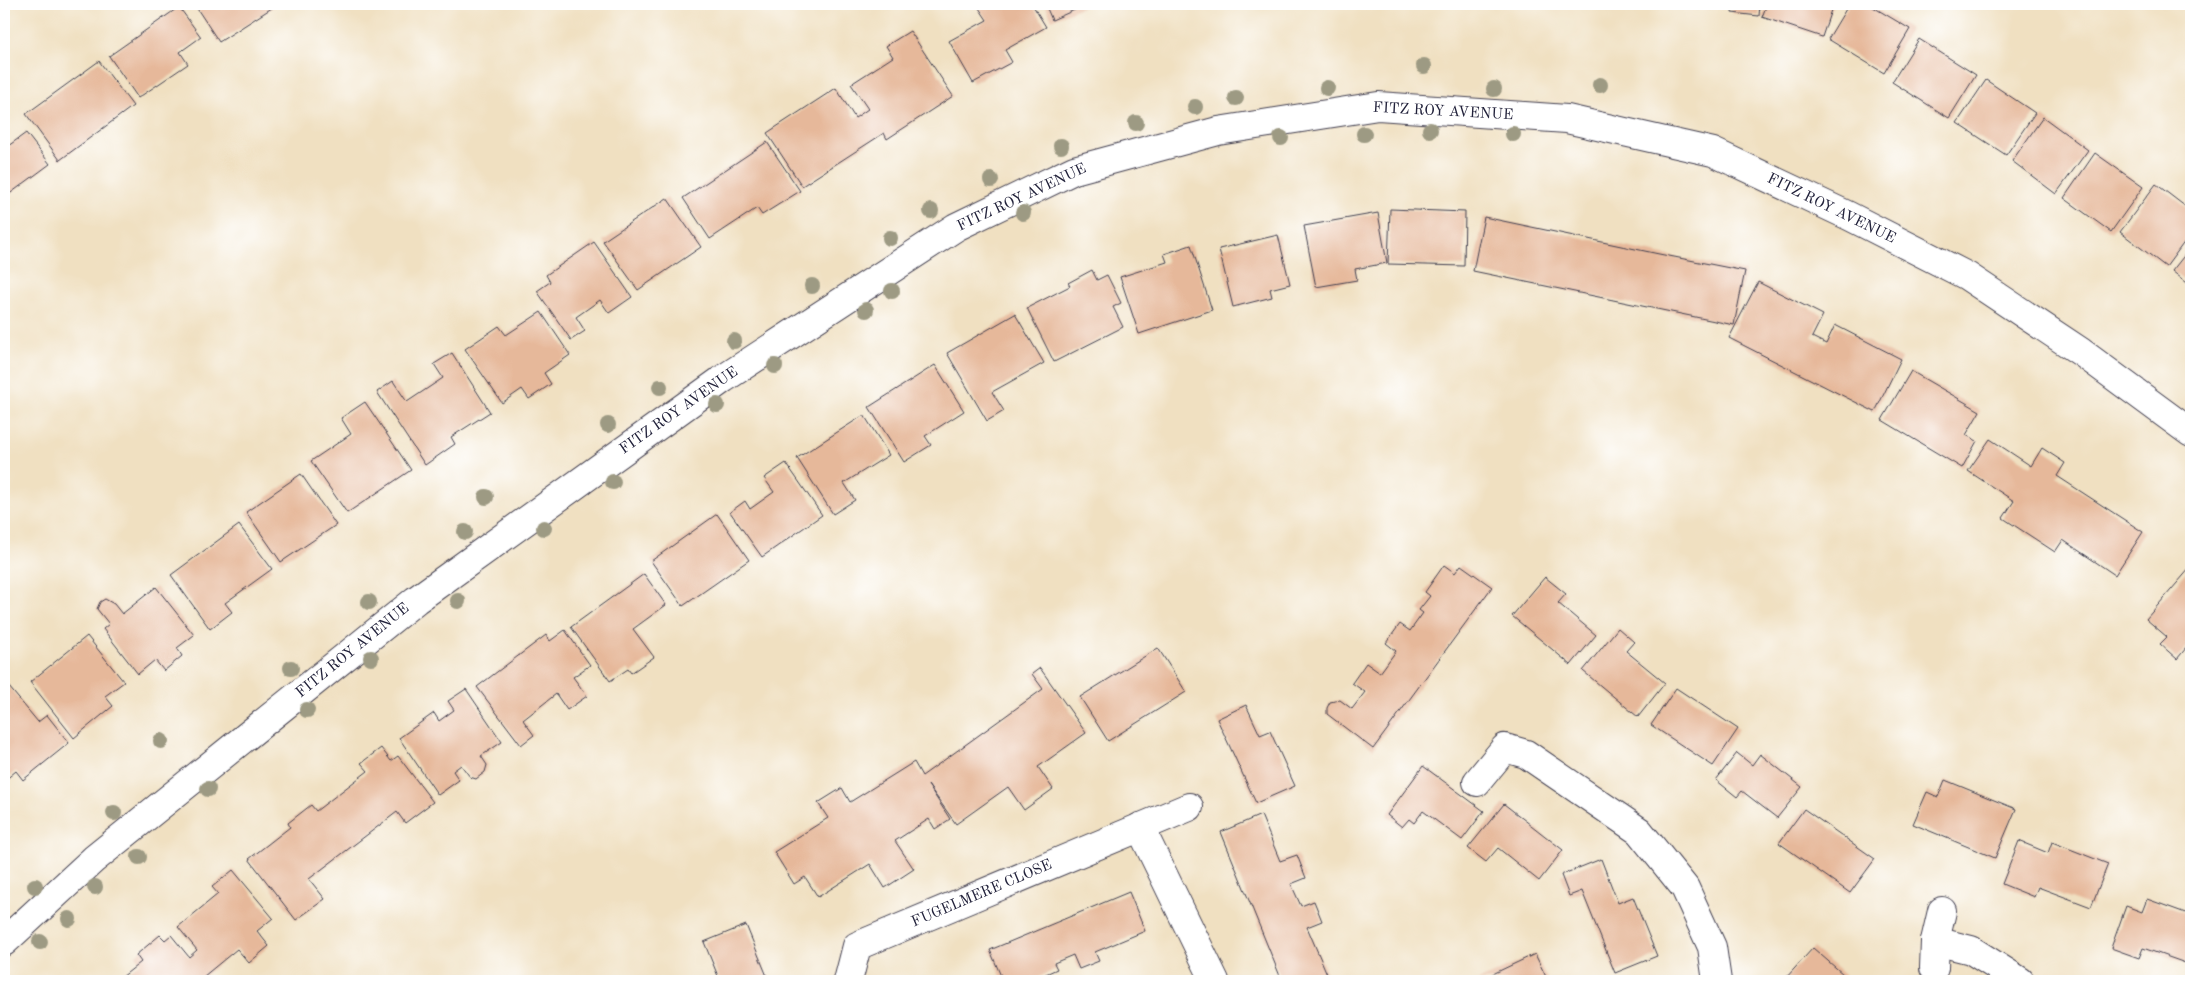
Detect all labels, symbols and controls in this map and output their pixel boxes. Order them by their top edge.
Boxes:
street label: FITZ ROY AVENUE [1372,101,1514,123]
street label: FITZ ROY AVENUE [955,161,1089,235]
street label: FITZ ROY AVENUE [1764,171,1898,247]
street label: FITZ ROY AVENUE [617,365,741,457]
street label: FITZ ROY AVENUE [294,601,412,701]
street label: FUGELMERE CLOSE [910,858,1054,930]

